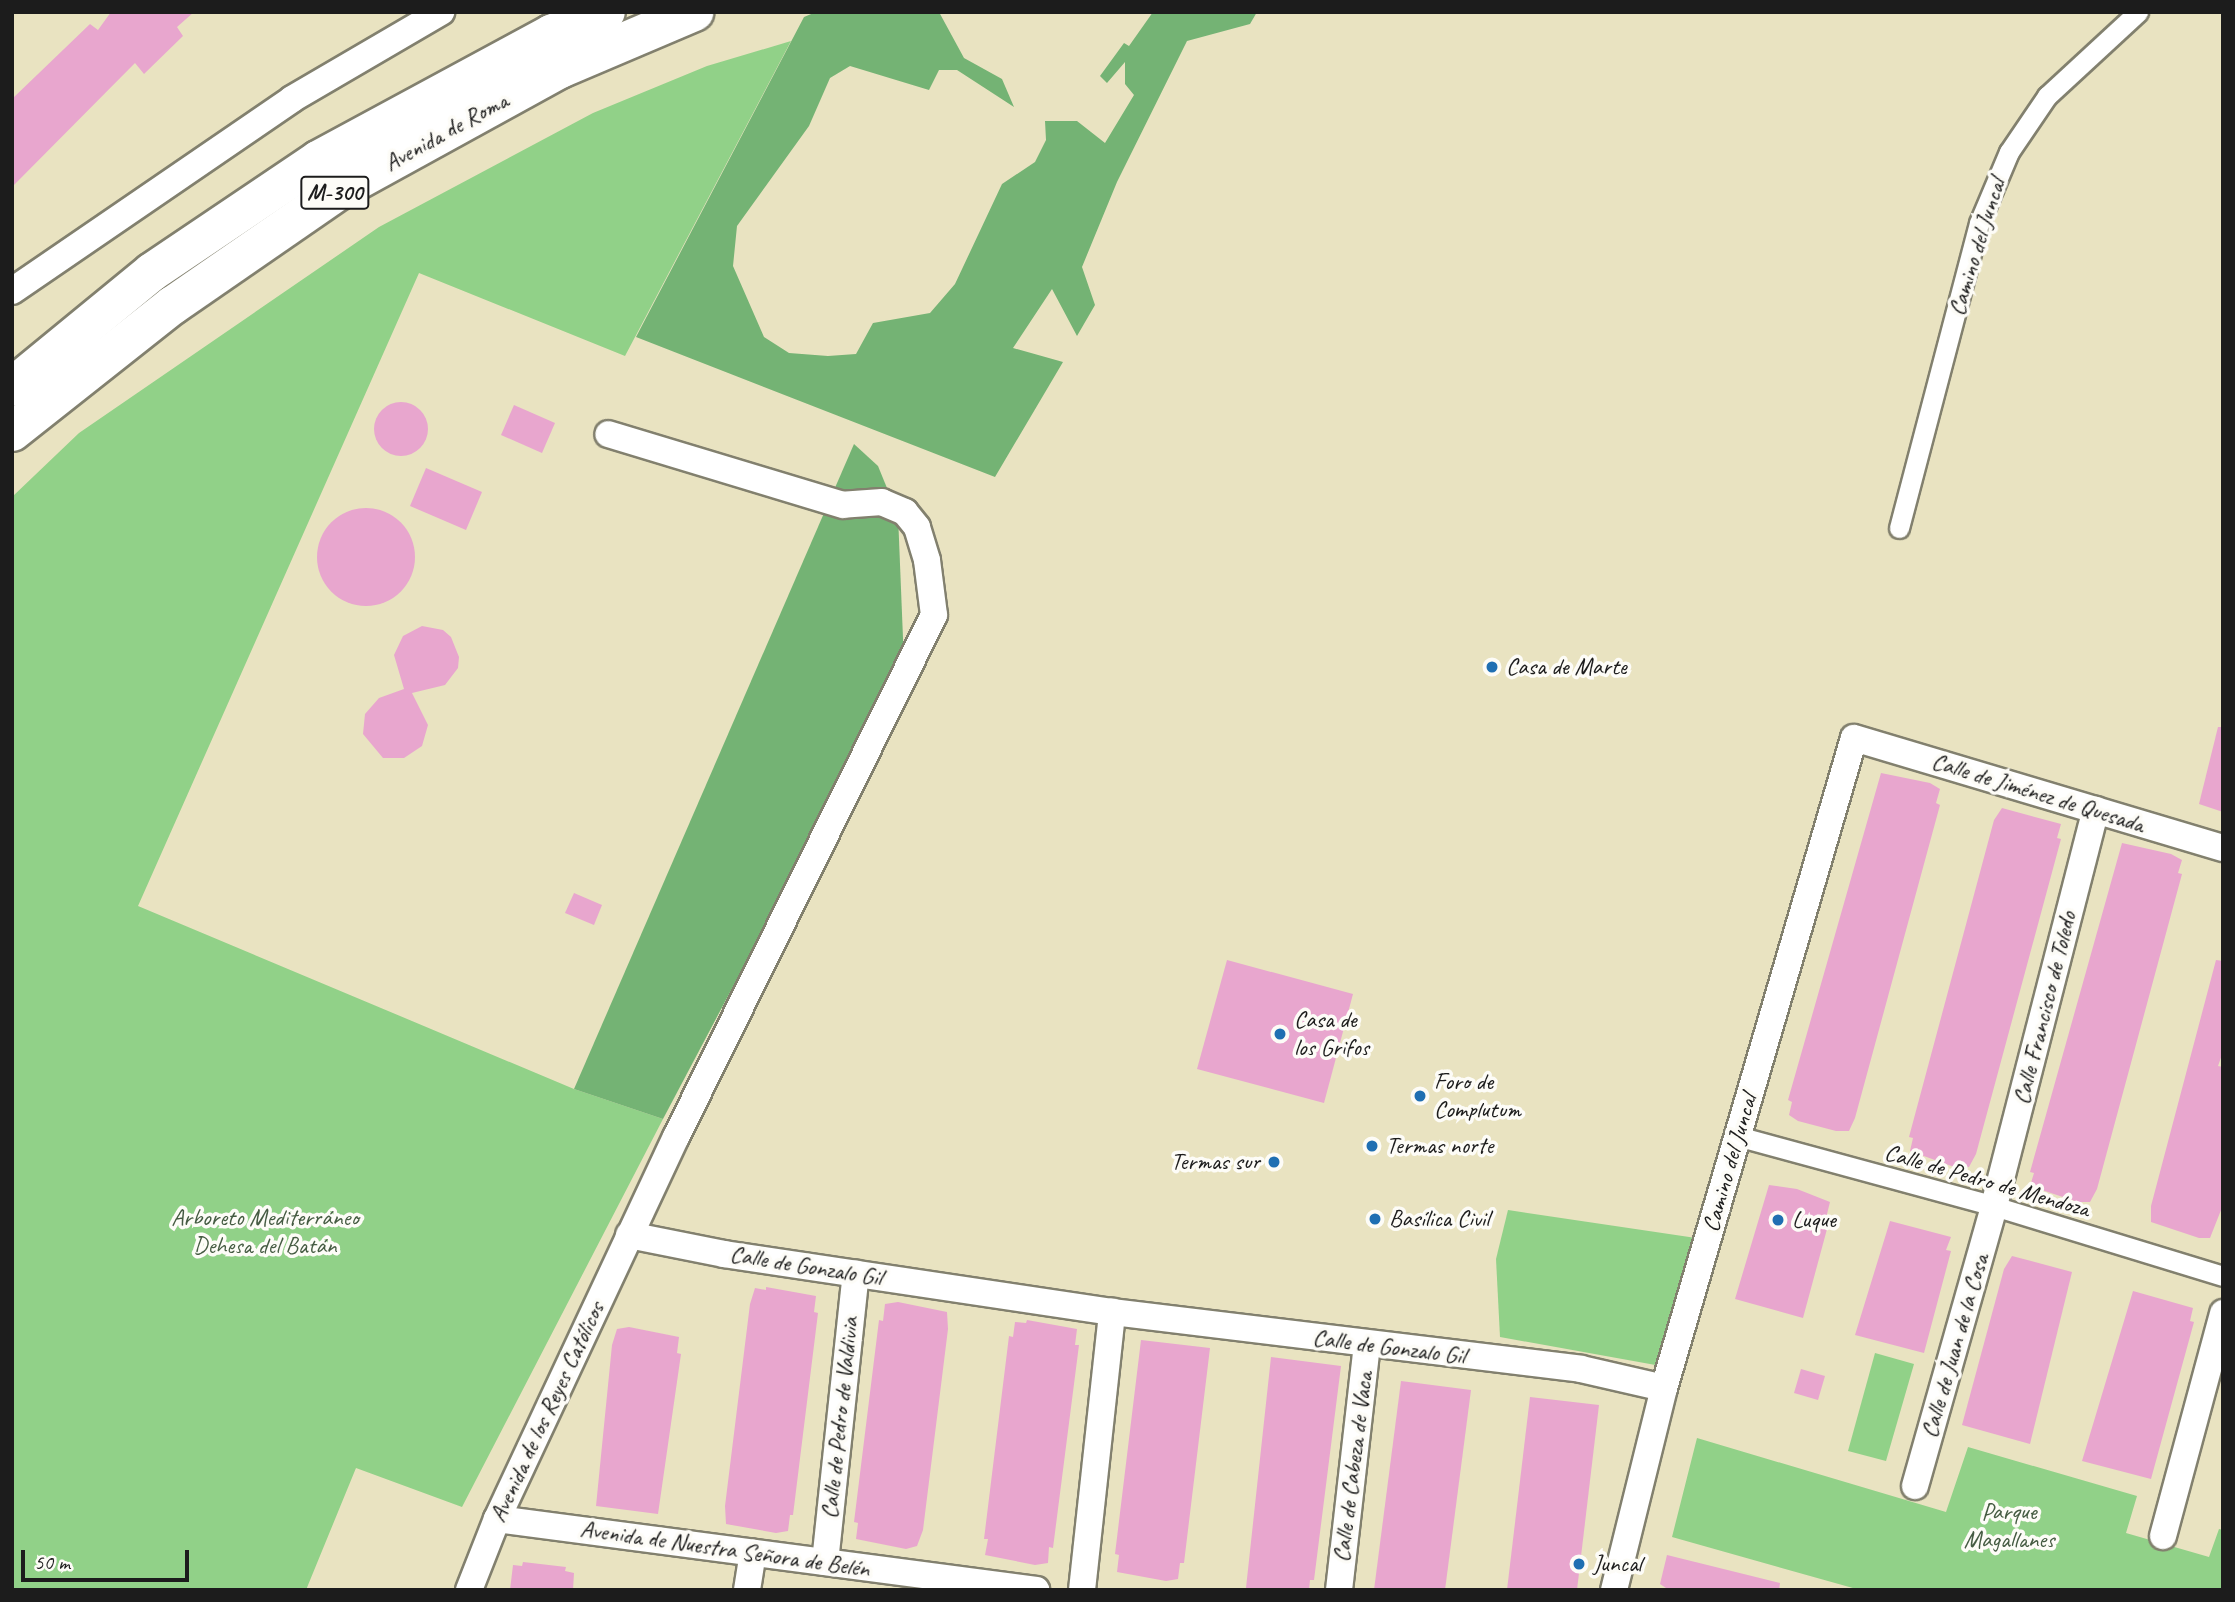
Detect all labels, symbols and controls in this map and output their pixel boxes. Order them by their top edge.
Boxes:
street label: Avenida de Roma [380,87,512,177]
road number: M-300 [300,174,370,212]
street label: Camino del Juncal [1943,176,2011,318]
place label: Casa de Marte [1506,653,1627,681]
marker: Casa de Marte [1484,659,1500,675]
street label: Calle de Jiménez de Quesada [1928,747,2148,839]
street label: Calle Francisco de Toledo [2007,908,2083,1108]
place label: Casa de los Grifos [1294,1006,1369,1062]
marker: Casa de los Grifos [1272,1026,1288,1042]
place label: Foro de Complutum [1434,1068,1521,1124]
marker: Foro de Complutum [1412,1088,1428,1104]
street label: Camino del Juncal [1697,1091,1763,1235]
place label: Termas norte [1386,1132,1493,1160]
marker: Termas norte [1364,1138,1380,1154]
street label: Calle de Pedro de Mendoza [1881,1138,2093,1224]
place label: Termas sur [1171,1148,1260,1176]
marker: Termas sur [1266,1154,1282,1170]
park label: Arboreto Mediterráneo Dehesa del Batán [171,1204,359,1260]
place label: Basílica Civil [1389,1205,1490,1233]
place label: Luque [1792,1206,1836,1234]
marker: Basílica Civil [1367,1211,1383,1227]
marker: Luque [1770,1212,1786,1228]
street label: Calle de Gonzalo Gil [728,1240,884,1292]
street label: Calle de Juan de la Cosa [1915,1251,1995,1441]
street label: Avenida de los Reyes Católicos [483,1297,611,1527]
street label: Calle de Pedro de Valdivia [815,1316,865,1520]
street label: Calle de Gonzalo Gil [1311,1323,1467,1371]
street label: Calle de Cabeza de Vaca [1327,1370,1379,1564]
park label: Parque Magallanes [1964,1498,2054,1554]
street label: Avenida de Nuestra Señora de Belén [579,1514,871,1584]
scale bar [24,1536,192,1580]
text: 50 m [34,1549,70,1575]
place label: Juncal [1593,1550,1642,1578]
marker: Juncal [1571,1556,1587,1572]

